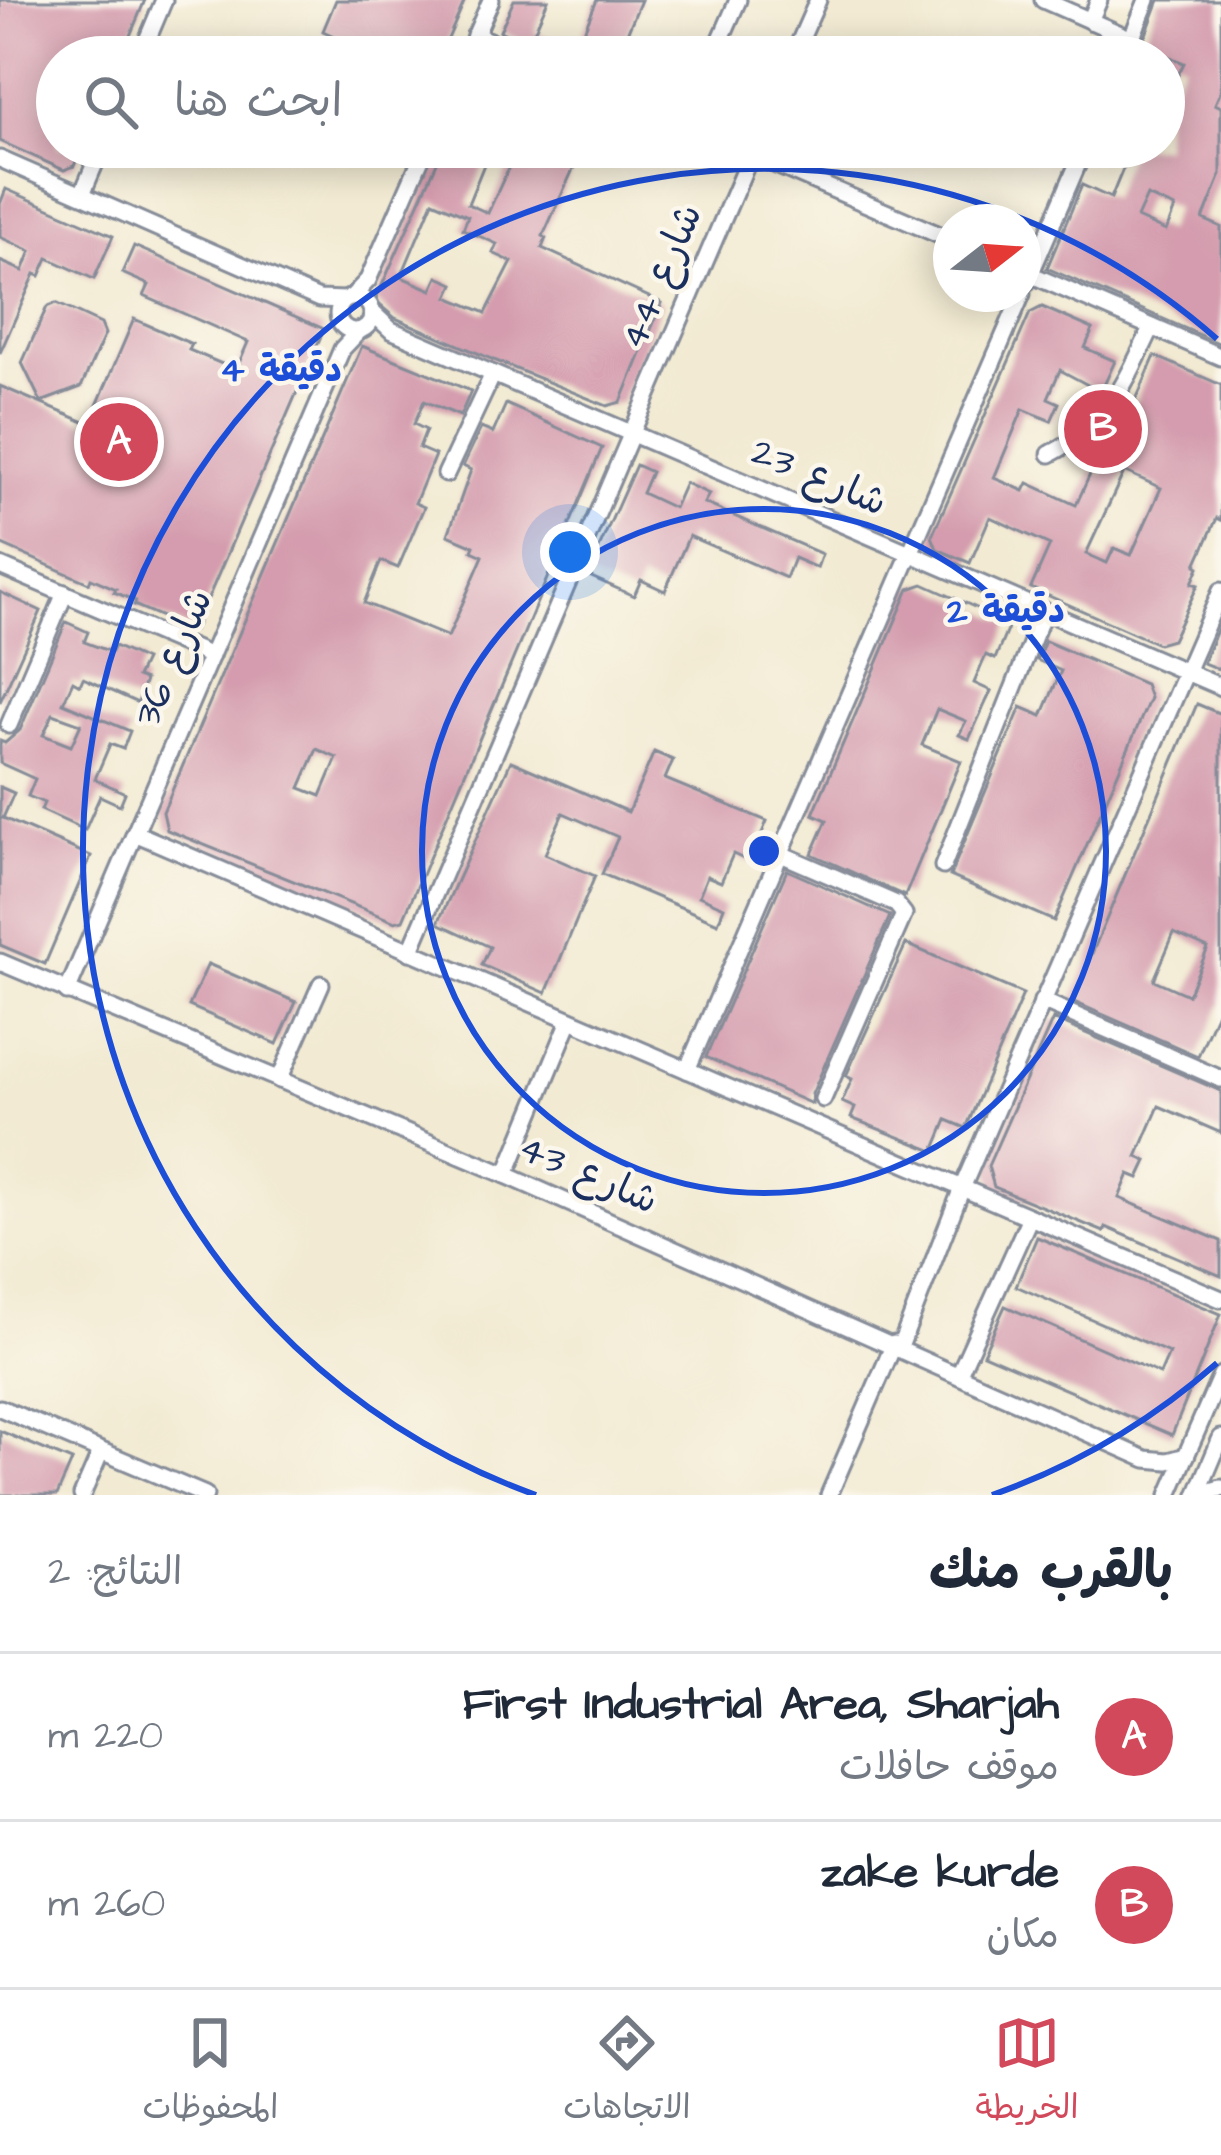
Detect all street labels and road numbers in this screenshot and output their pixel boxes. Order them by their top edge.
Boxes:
street label: شارع 44 [607,196,717,358]
street label: شارع 23 [743,425,895,531]
street label: شارع 36 [121,581,227,735]
street label: شارع 43 [510,1122,666,1228]

